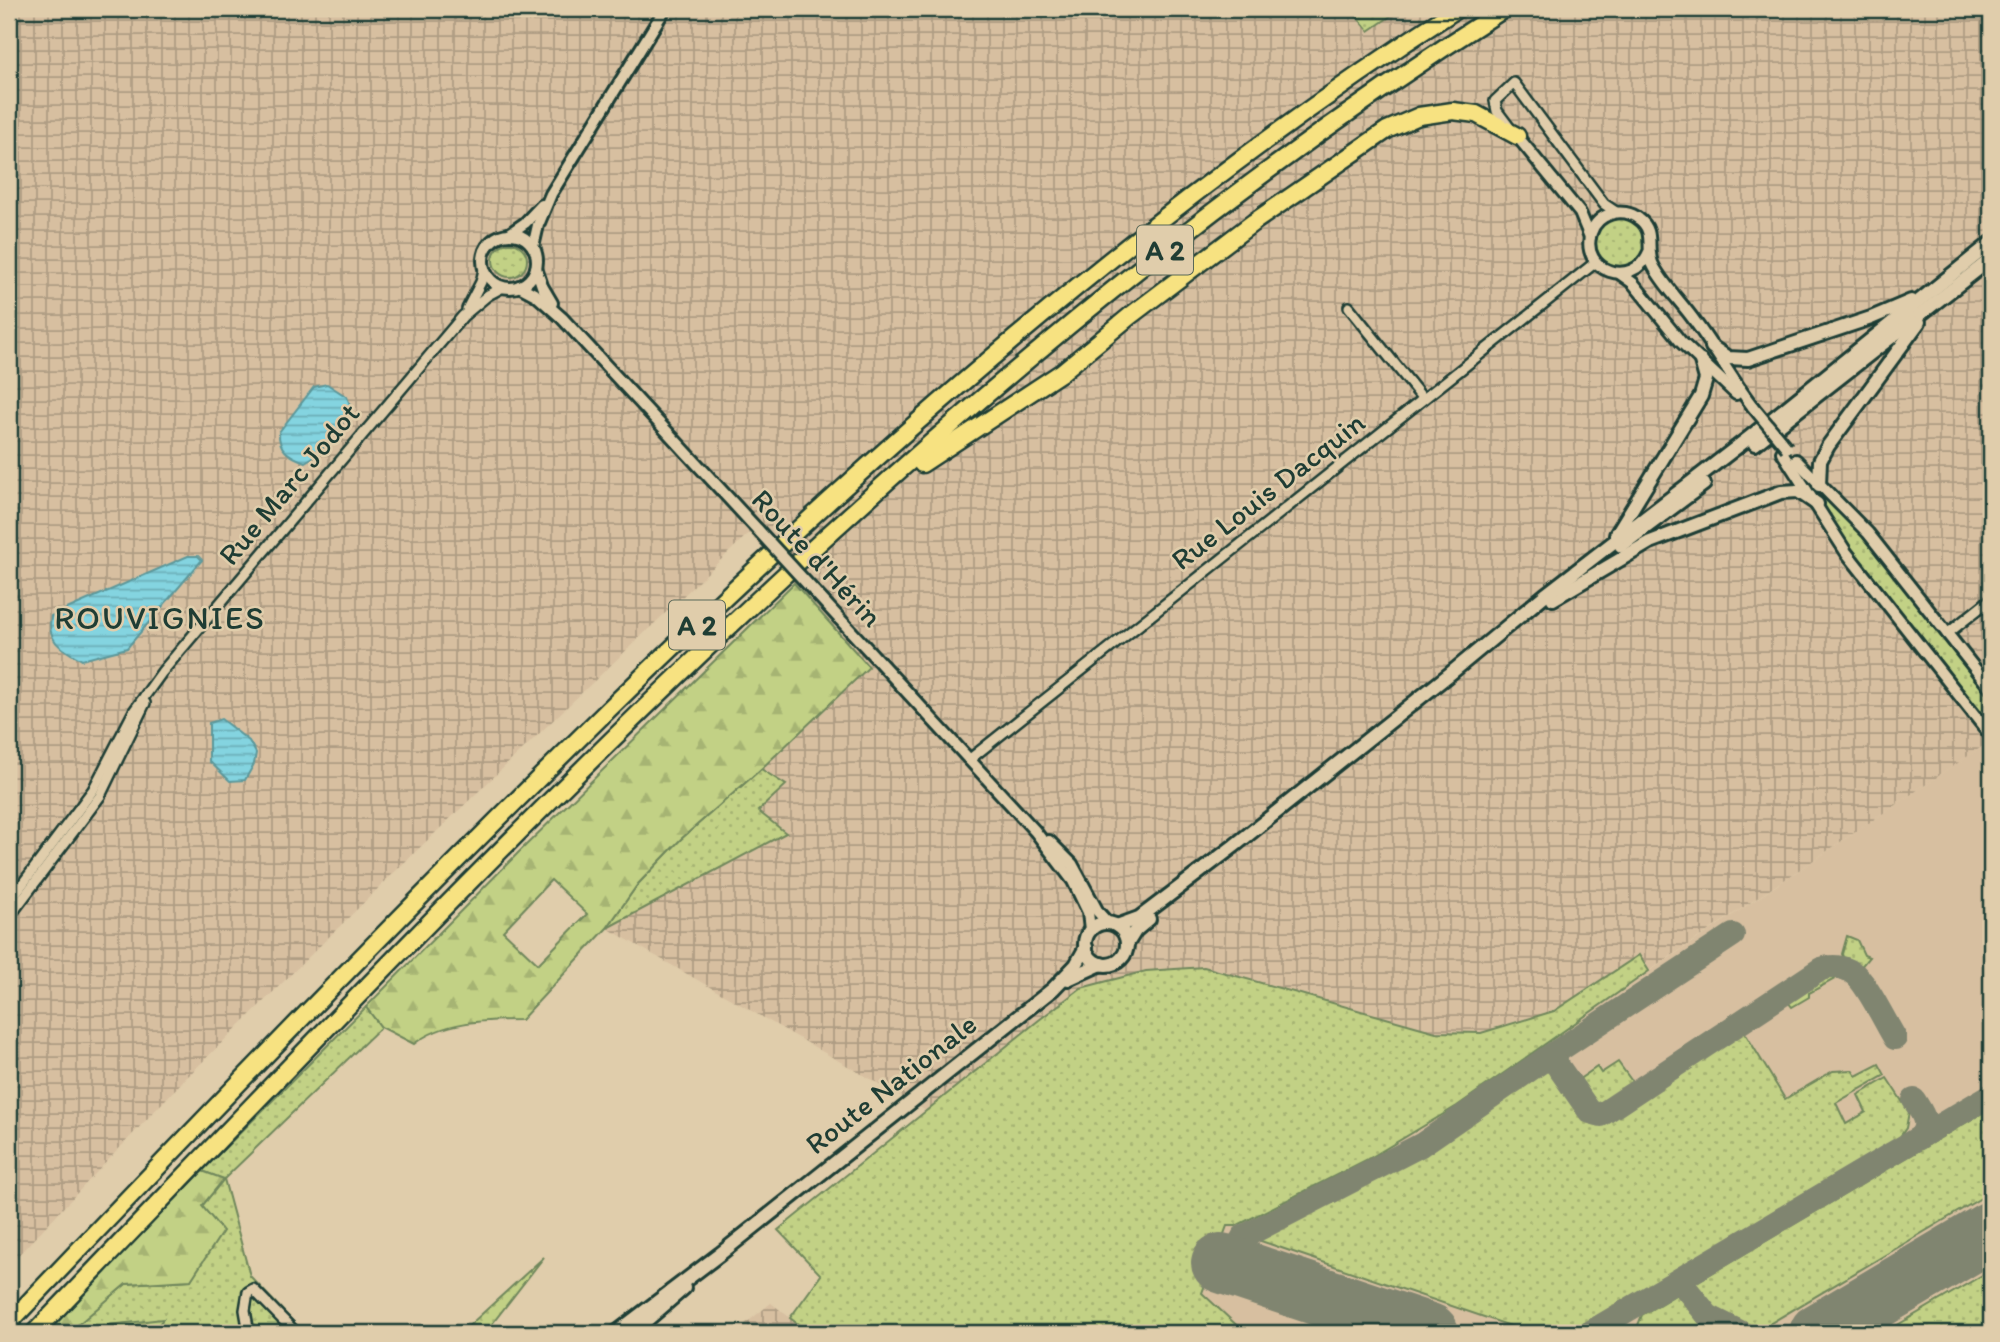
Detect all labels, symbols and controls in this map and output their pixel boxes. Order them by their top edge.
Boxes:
road number: A 2 [1137,226,1193,274]
street label: Rue Marc Jodot [210,395,367,572]
street label: Rue Louis Dacquin [1163,403,1372,578]
street label: Route d'Hérin [744,481,891,634]
district label: ROUVIGNIES [54,598,266,637]
road number: A 2 [669,600,725,650]
street label: Route Nationale [798,1005,984,1162]

